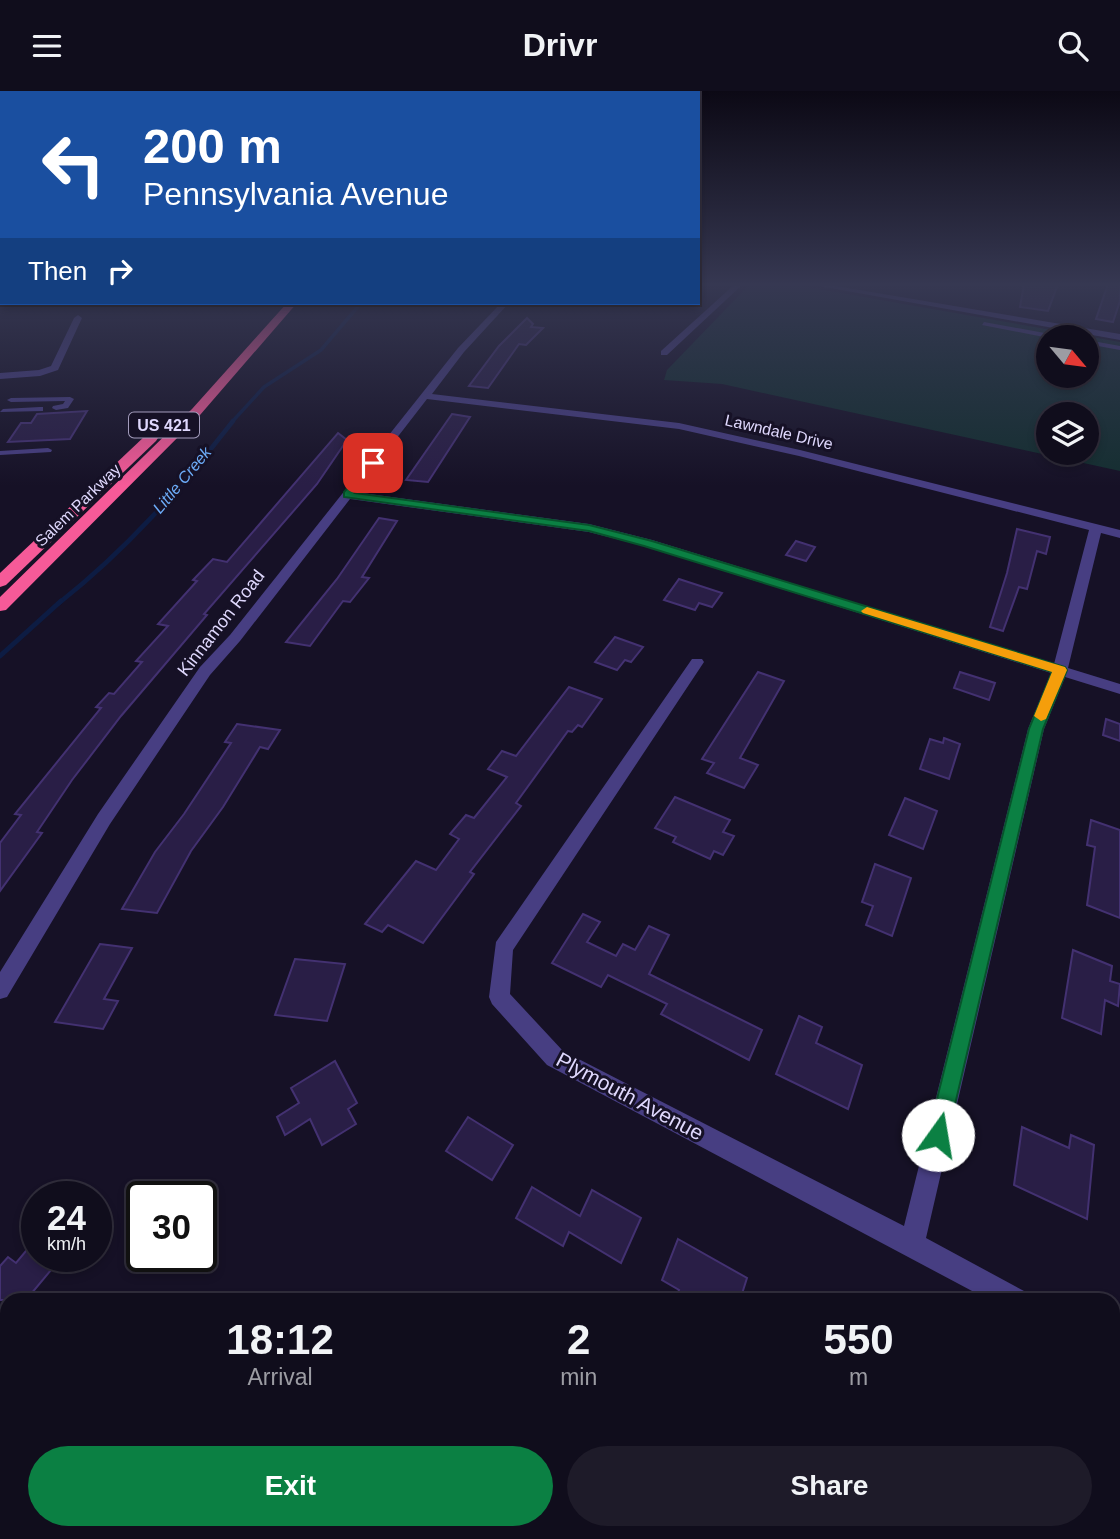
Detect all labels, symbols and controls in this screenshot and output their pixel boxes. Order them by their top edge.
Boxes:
icon: menu [28,27,66,65]
text: Drivr [523,27,597,63]
icon: search [1054,27,1092,65]
icon: left [28,119,119,210]
text: 200 m [143,119,282,173]
text: Pennsylvania Avenue [143,176,448,212]
icon: right [101,252,139,290]
text: Then [28,256,87,286]
north arrow [1036,325,1099,389]
map controls [1036,325,1099,465]
button: layers [1036,402,1099,465]
street label: Lawndale Drive [723,411,835,453]
road number: US 421 [129,413,199,437]
pin [343,433,403,493]
water label: Little Creek [149,443,215,516]
icon: arrive [354,444,392,482]
street label: Salem Parkway [32,460,124,550]
street label: Kinnamon Road [173,566,269,680]
street label: Plymouth Avenue [553,1048,707,1144]
position arrow [901,1098,975,1172]
speed limit sign: 30 [126,1181,217,1272]
text: 24 [47,1198,86,1237]
text: km/h [47,1234,86,1254]
text: 18:12 [226,1316,334,1363]
text: 2 [567,1316,590,1363]
text: 550 [824,1316,894,1363]
text: Arrival [247,1364,313,1390]
text: min [560,1364,597,1390]
text: m [849,1364,868,1390]
button: Exit [28,1446,553,1526]
button: Share [567,1446,1092,1526]

